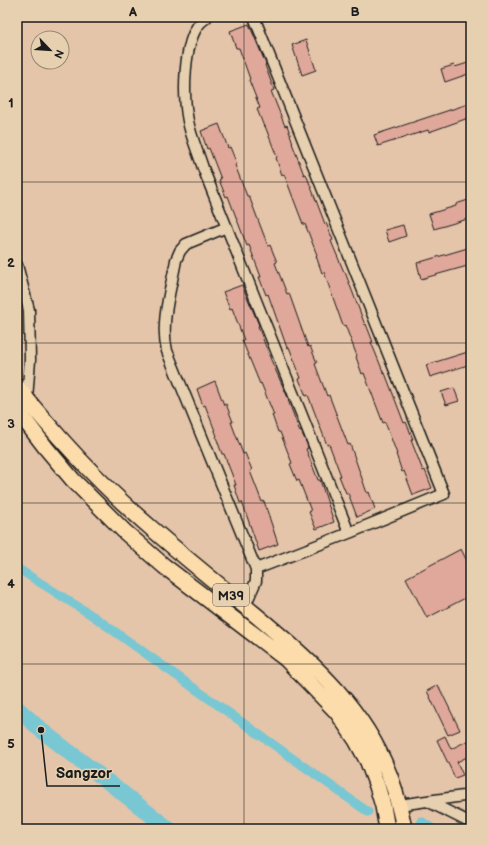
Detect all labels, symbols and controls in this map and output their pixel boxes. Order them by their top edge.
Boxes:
text: A [128,4,137,20]
text: B [350,4,360,20]
north arrow [30,30,70,70]
text: N [51,48,66,61]
text: 1 [8,95,14,111]
text: 2 [7,255,15,271]
text: 3 [7,416,15,432]
text: 4 [7,576,15,592]
road number: M39 [213,584,249,606]
text: 5 [7,736,15,752]
callout: Sangzor [47,759,120,786]
text: Sangzor [56,764,113,783]

